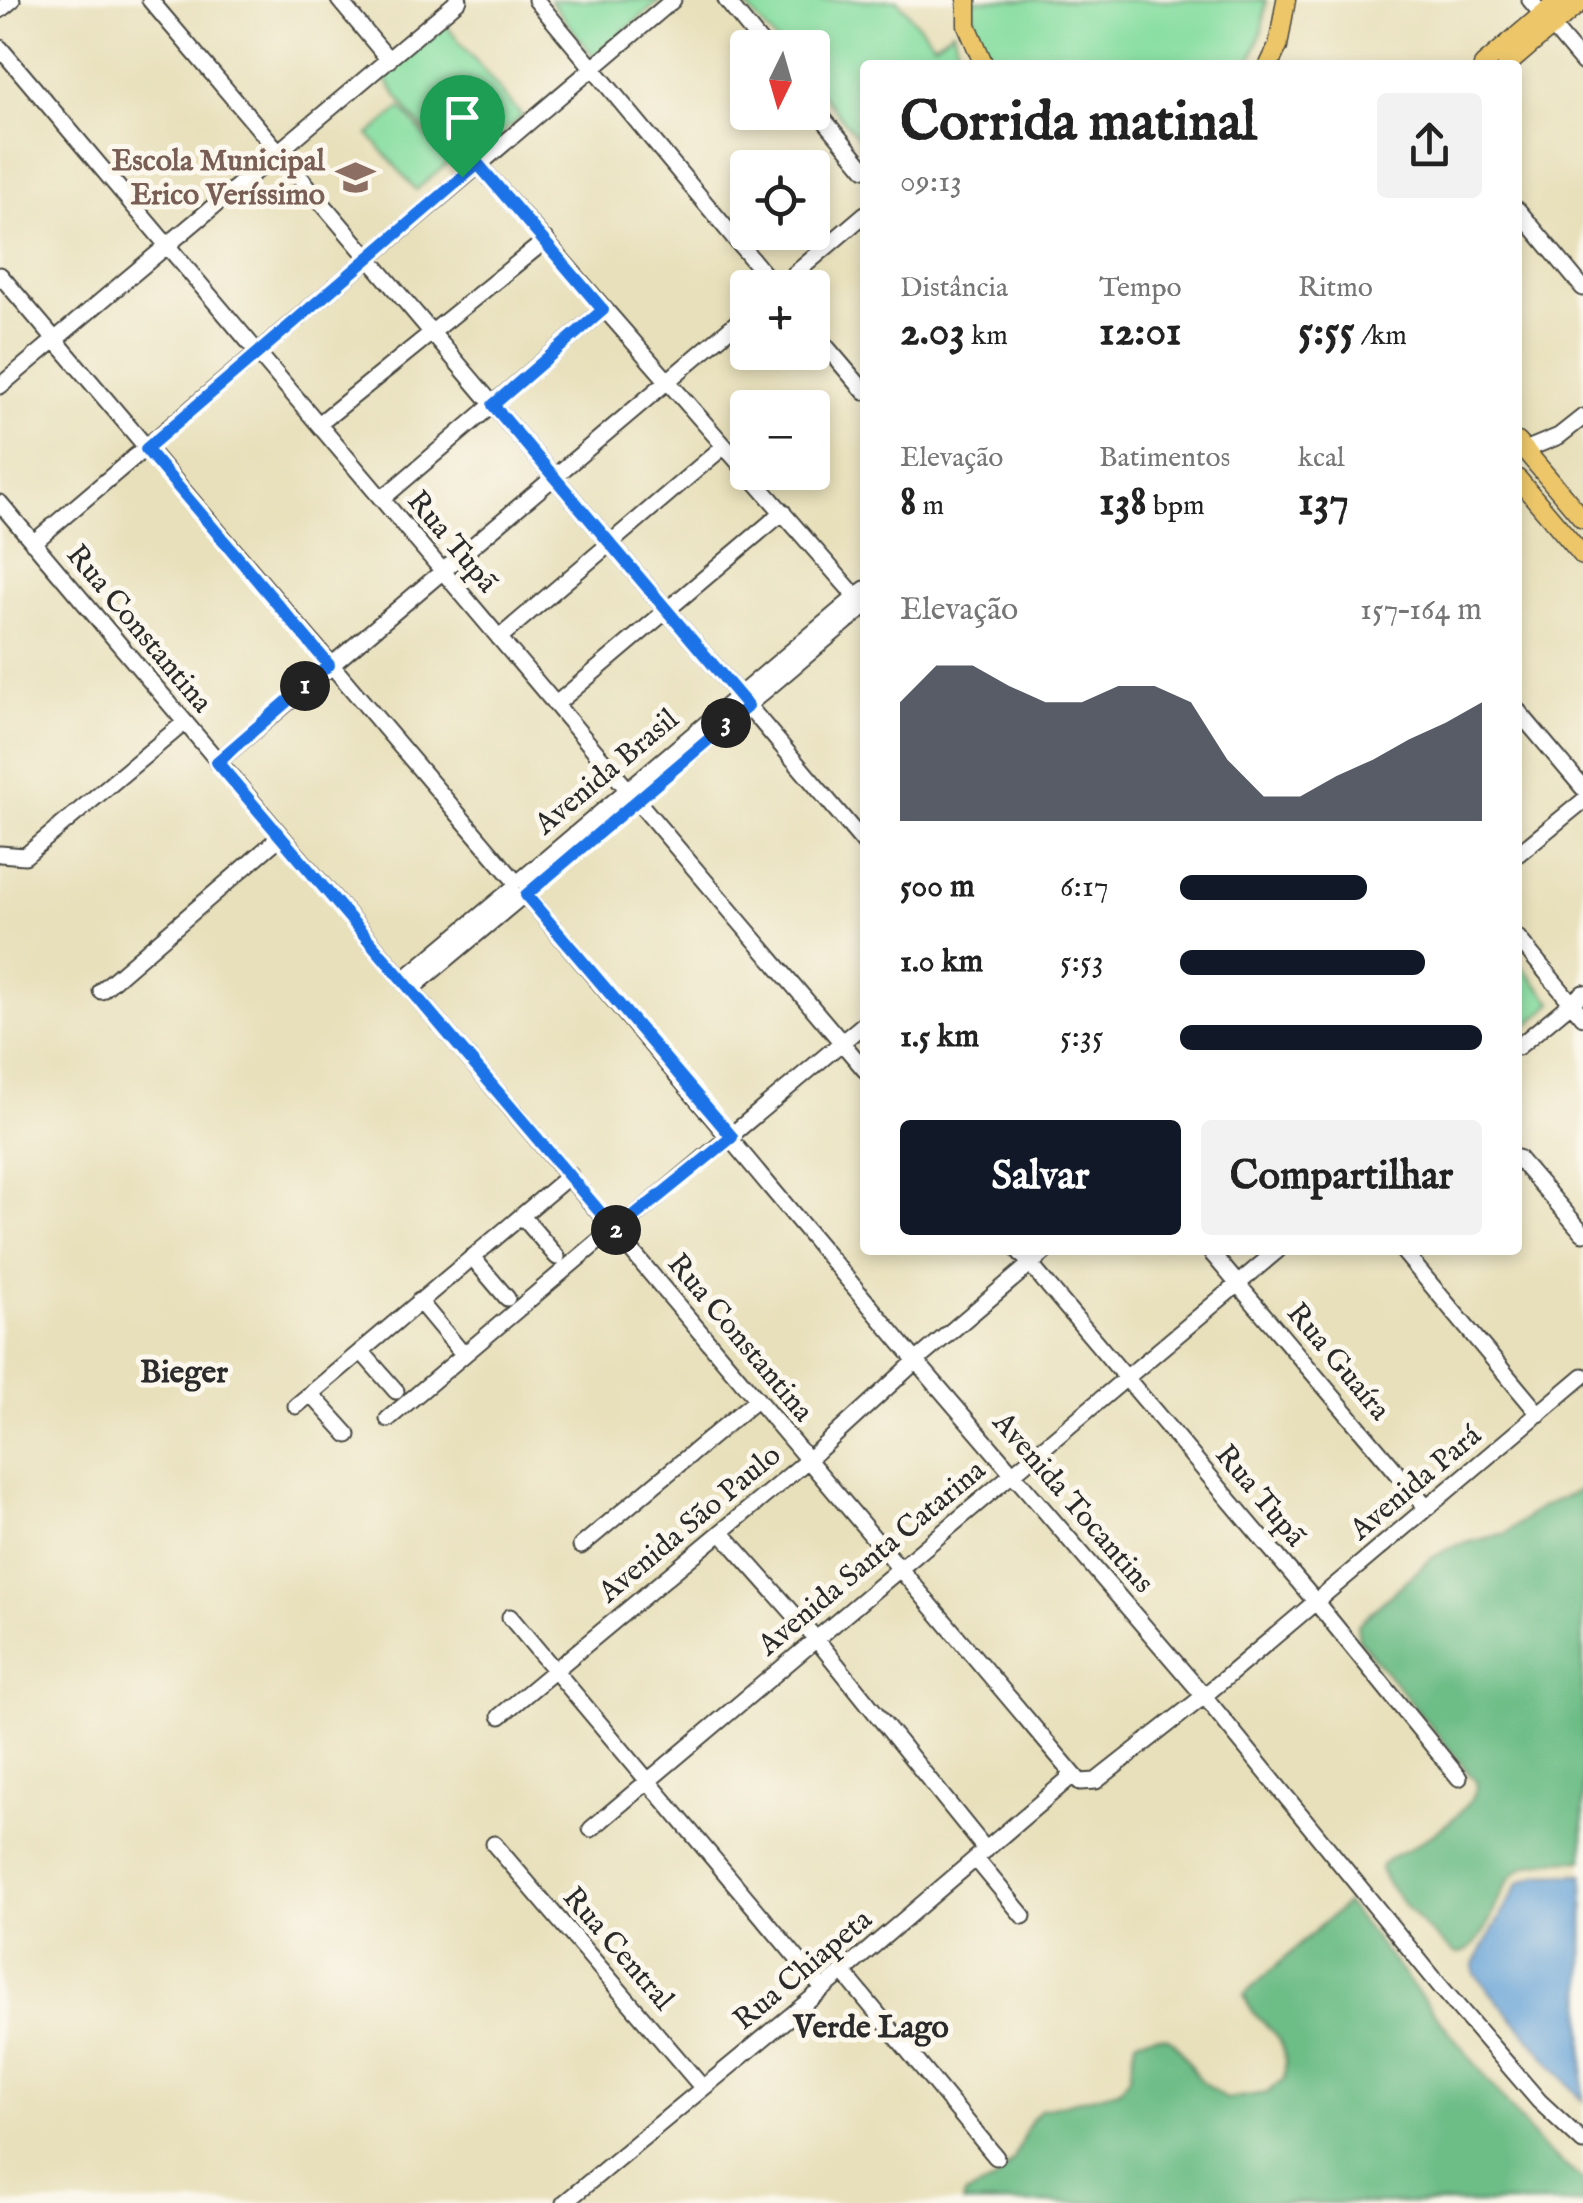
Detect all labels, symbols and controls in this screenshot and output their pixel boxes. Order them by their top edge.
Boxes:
north arrow [730,30,830,130]
map controls [730,30,830,490]
pin [420,75,505,178]
text: Corrida matinal [900,89,1257,159]
icon: arrive [435,90,490,145]
button: share [1377,93,1482,198]
place label: Escola Municipal Erico Veríssimo [111,143,326,215]
button: locate [730,150,830,250]
school or university icon: Escola Municipal Erico Veríssimo [334,156,376,198]
text: 09:13 [900,162,962,203]
button: + [730,270,830,370]
text: Distância [900,271,1008,306]
text: Tempo [1099,271,1182,306]
text: Ritmo [1298,271,1373,306]
text: 2.03 [900,306,965,359]
text: 12:01 [1099,306,1181,359]
text: 5:55 [1298,306,1355,359]
text: km [965,319,1008,354]
text: /km [1355,319,1407,354]
button: − [730,390,830,490]
text: Elevação [900,441,1003,476]
text: Batimentos [1099,441,1230,476]
text: kcal [1298,441,1345,476]
text: 8 [900,476,916,529]
text: 138 [1099,476,1147,529]
text: 137 [1298,476,1349,529]
street label: Rua Tupã [398,483,505,601]
text: m [916,489,944,524]
text: bpm [1147,489,1205,524]
street label: Rua Constantina [57,537,220,721]
text: Elevação [900,590,1018,631]
text: 157–164 m [1360,590,1482,631]
pin: 1 [280,661,330,711]
text: 1 [300,668,310,703]
pin: 3 [701,698,751,748]
street label: Avenida Brasil [527,701,688,844]
text: 3 [721,705,731,740]
text: 500 m [900,867,975,908]
text: 6:17 [1060,867,1109,908]
text: 1.0 km [900,942,983,983]
text: 5:53 [1060,942,1104,983]
text: 1.5 km [900,1017,979,1058]
text: 5:35 [1060,1017,1104,1058]
button: Salvar [900,1120,1181,1235]
button: Compartilhar [1201,1120,1482,1235]
pin: 2 [591,1205,641,1255]
text: 2 [609,1212,623,1247]
street label: Rua Constantina [658,1246,821,1430]
street label: Rua Guaíra [1277,1296,1398,1429]
district label: Bieger [140,1353,228,1394]
street label: Avenida Tocantins [983,1404,1162,1602]
street label: Avenida Pará [1342,1418,1490,1550]
street label: Avenida São Paulo [590,1437,789,1613]
street label: Rua Tupã [1206,1437,1313,1555]
street label: Avenida Santa Catarina [750,1452,994,1666]
street label: Rua Central [554,1880,682,2019]
street label: Rua Chiapeta [726,1902,880,2040]
district label: Verde Lago [792,2008,949,2049]

